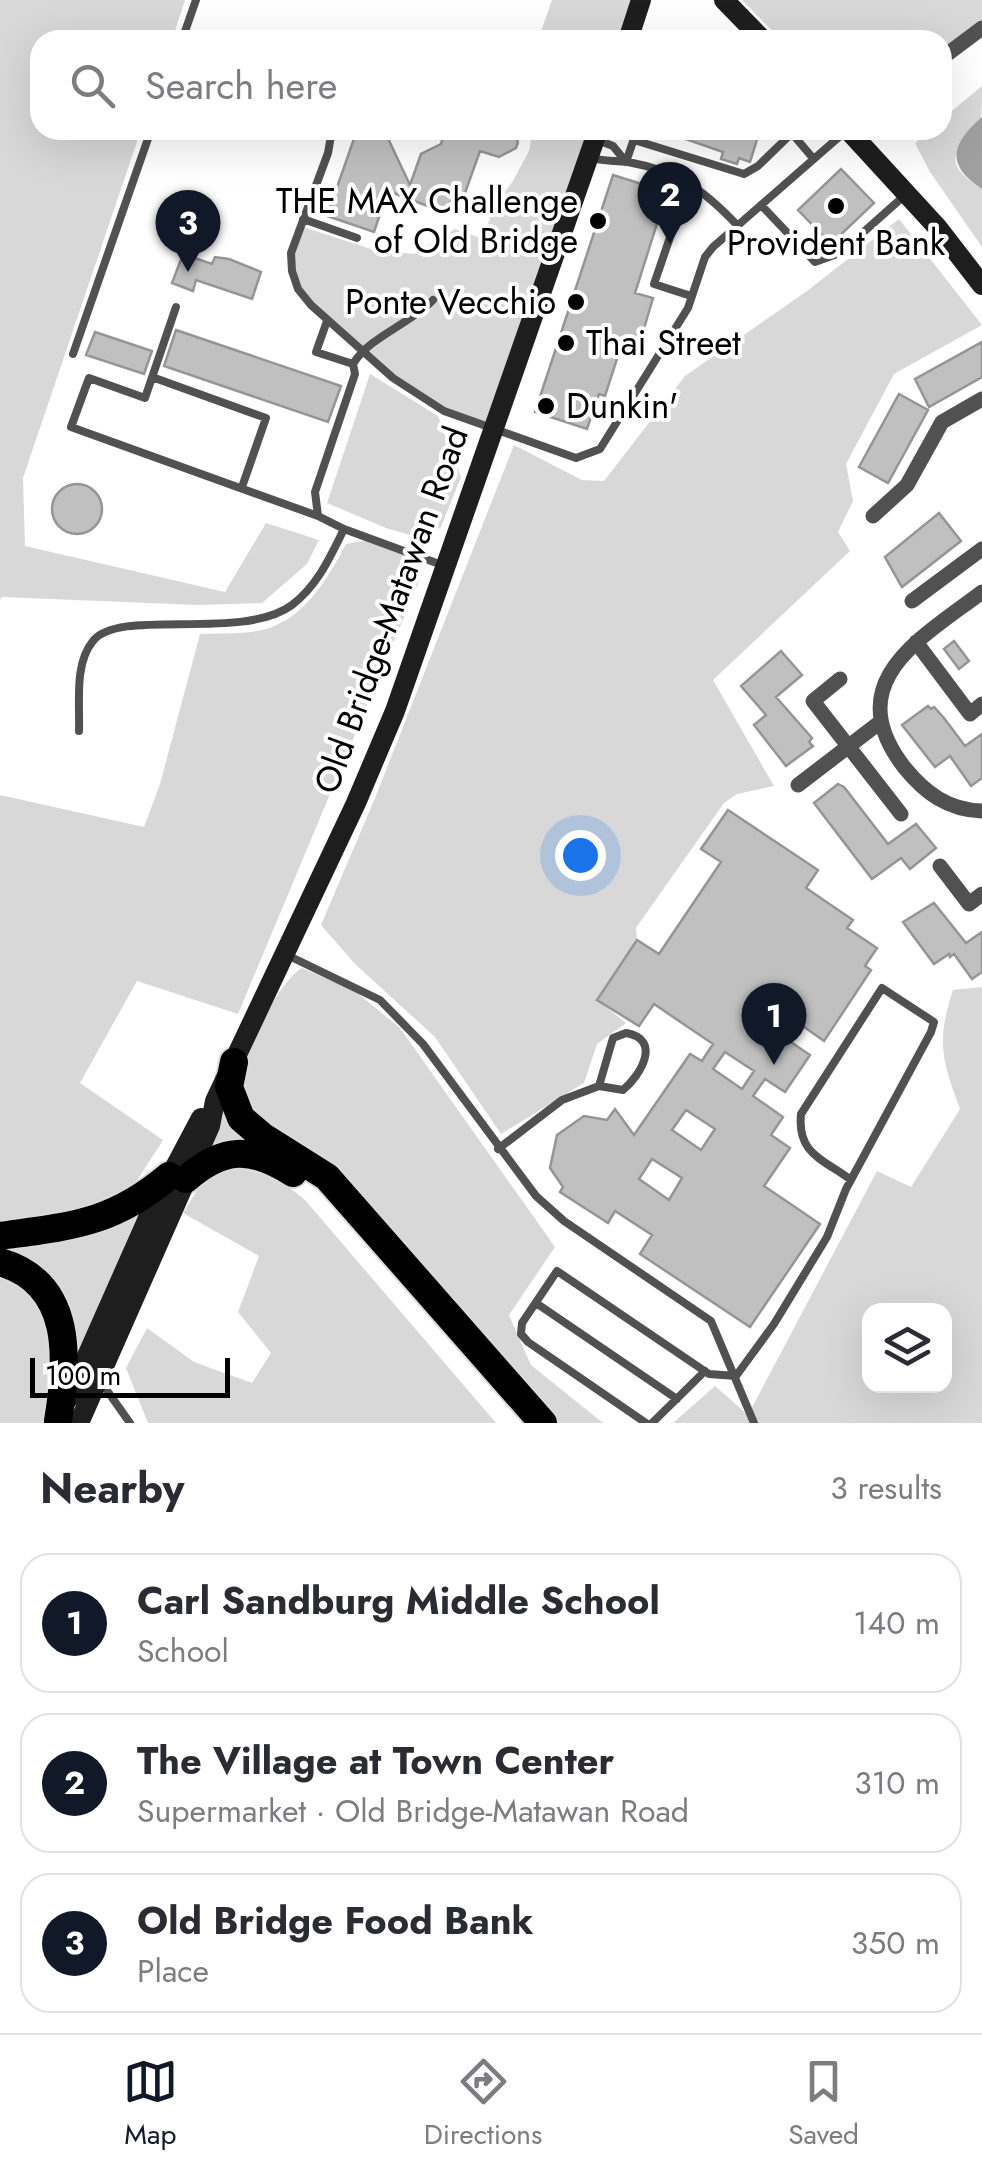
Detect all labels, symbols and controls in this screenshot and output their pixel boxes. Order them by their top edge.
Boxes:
search box [30,30,952,140]
icon: search [65,58,120,113]
text: Search here [145,58,337,113]
pin: 2 [638,162,702,244]
place label: THE MAX Challenge of Old Bridge [276,176,578,266]
pin: 3 [156,190,220,272]
marker: Provident Bank [825,195,847,217]
marker: THE MAX Challenge of Old Bridge [587,210,609,232]
place label: Provident Bank [727,218,946,268]
place label: Ponte Vecchio [345,277,556,327]
marker: Ponte Vecchio [565,291,587,313]
place label: Thai Street [586,318,741,368]
marker: Thai Street [555,332,577,354]
place label: Dunkin' [566,381,678,431]
marker: Dunkin' [535,395,557,417]
street label: Old Bridge-Matawan Road [301,419,481,801]
your location [555,830,606,881]
pin: 1 [742,982,806,1065]
map controls [862,1303,952,1393]
button: layers [862,1303,952,1393]
scale bar [30,1353,230,1398]
text: 100 m [45,1355,121,1396]
text: Nearby [40,1458,184,1519]
text: 3 results [830,1465,942,1511]
text: Carl Sandburg Middle School [137,1573,660,1628]
text: 1 [66,1600,83,1646]
text: 140 m [853,1600,940,1646]
text: School [137,1628,229,1674]
text: The Village at Town Center [137,1733,614,1788]
text: 2 [64,1760,85,1806]
text: 310 m [854,1760,940,1806]
text: Supermarket · Old Bridge-Matawan Road [137,1788,689,1834]
text: Old Bridge Food Bank [137,1893,534,1948]
text: 3 [65,1920,84,1966]
text: 350 m [851,1920,940,1966]
text: Place [137,1948,209,1994]
tab: Map [123,2054,178,2155]
tab: Directions [424,2054,542,2155]
tab: Saved [788,2054,859,2155]

